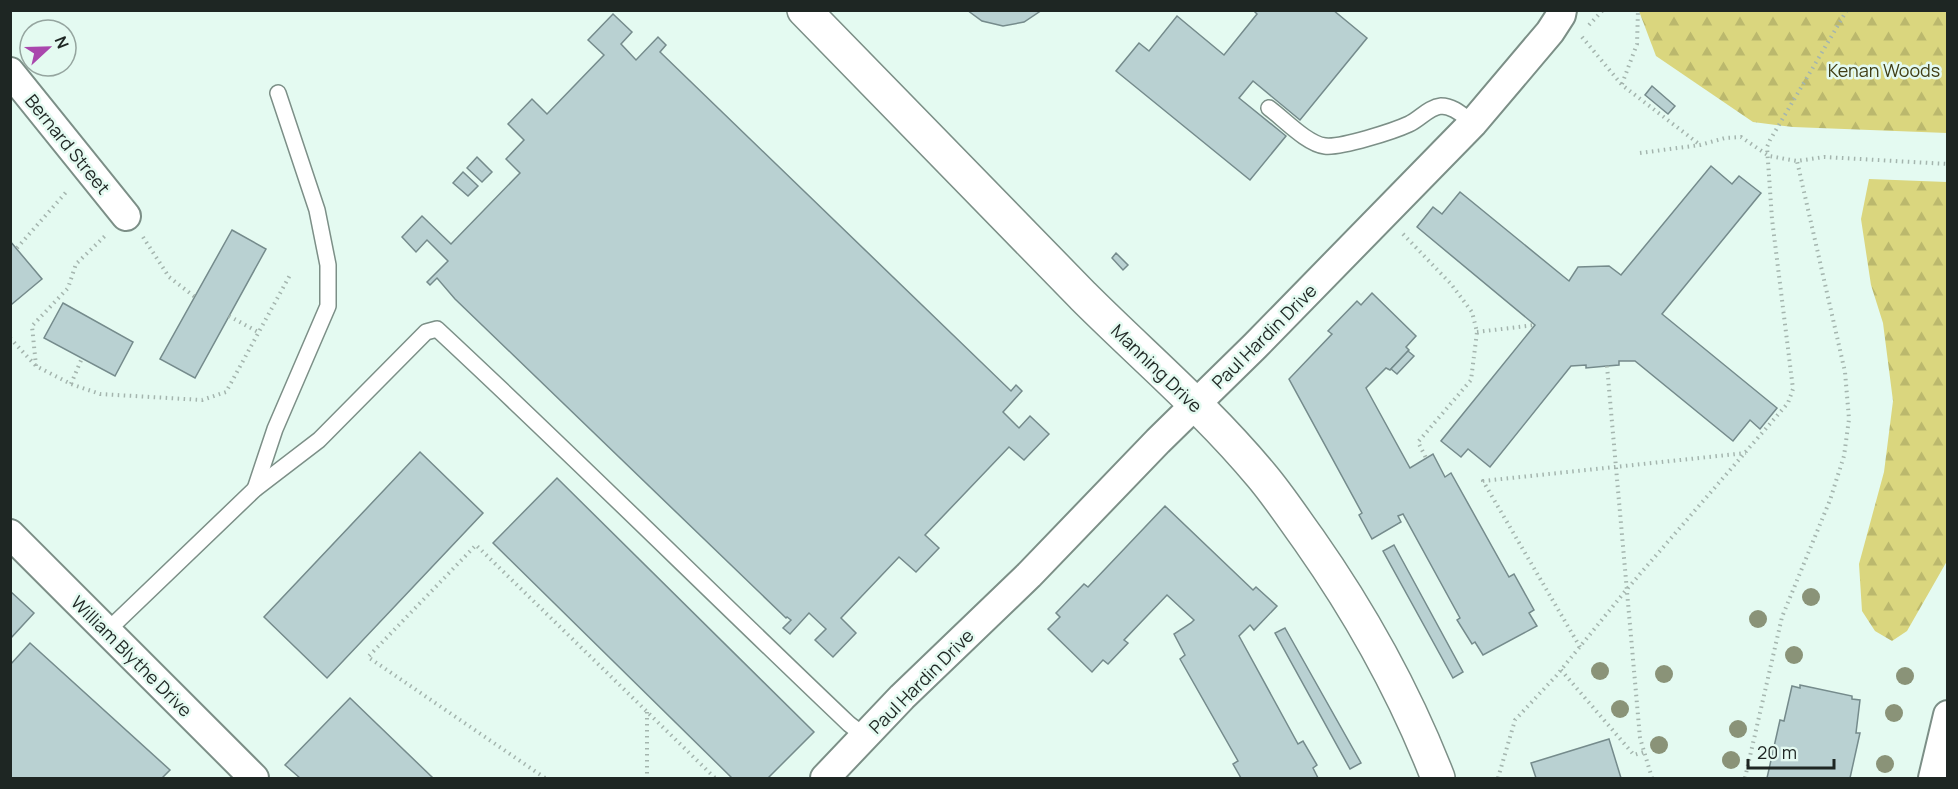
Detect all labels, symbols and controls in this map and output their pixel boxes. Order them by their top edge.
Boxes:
north arrow [18,18,78,78]
text: N [50,33,74,52]
park label: Kenan Woods [1828,58,1940,82]
street label: Bernard Street [20,89,116,199]
street label: Paul Hardin Drive [1206,278,1322,394]
street label: Manning Drive [1106,318,1208,418]
street label: William Blythe Drive [66,590,198,722]
street label: Paul Hardin Drive [863,623,979,739]
scale bar [1748,732,1834,770]
text: 20 m [1757,740,1797,764]

